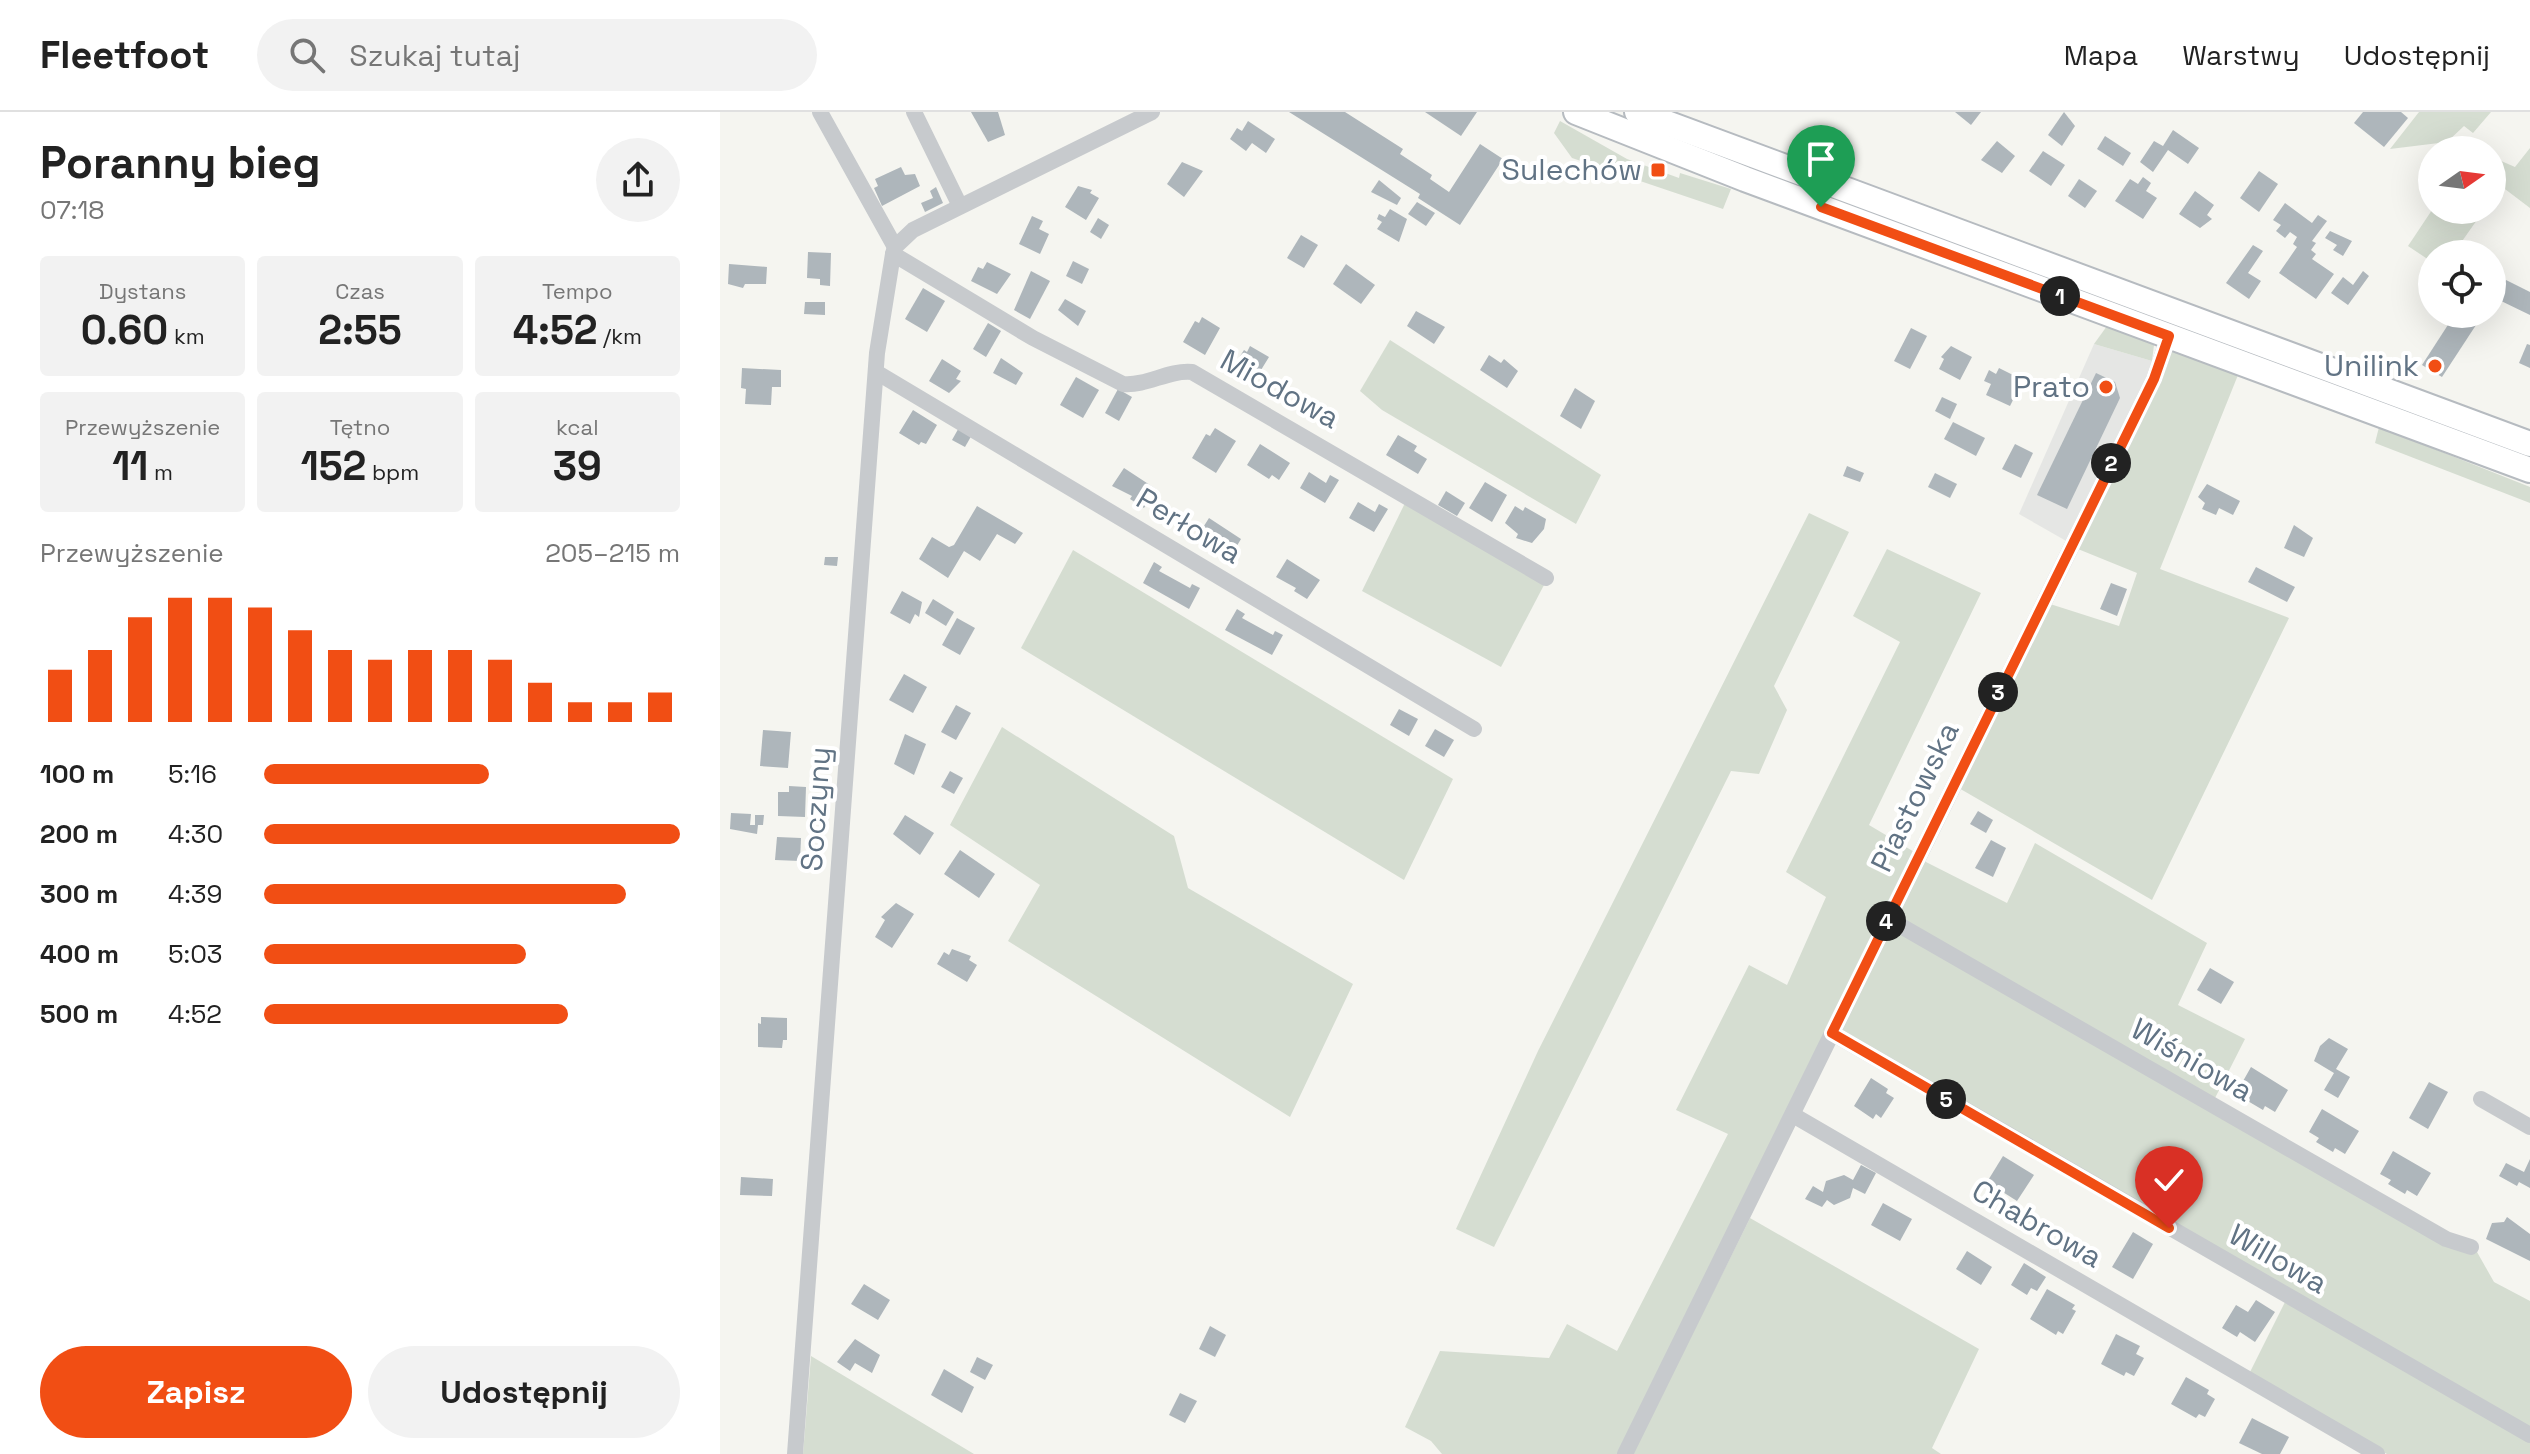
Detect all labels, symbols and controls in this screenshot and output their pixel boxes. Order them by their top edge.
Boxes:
search box [257,19,817,91]
text: Fleetfoot [40,31,209,79]
icon: search [285,33,329,77]
text: Szukaj tutaj [349,36,520,75]
text: Mapa [2064,37,2138,73]
text: Warstwy [2182,37,2300,73]
text: Udostępnij [2344,37,2490,73]
pin [1787,125,1855,207]
text: Poranny bieg [40,135,321,191]
north arrow [2418,136,2506,224]
map controls [2418,136,2506,328]
icon: arrive [1799,137,1843,181]
button: share [596,138,680,222]
place label: Sulechów [1502,150,1642,189]
marker: Sulechów [1649,161,1667,179]
text: 07:18 [40,193,105,227]
button: locate [2418,240,2506,328]
pin: 1 [2040,276,2080,316]
text: Dystans [99,277,186,305]
text: Czas [335,277,385,305]
text: Tempo [542,277,613,305]
text: 1 [2055,282,2065,310]
text: 0.60 [81,305,168,356]
text: 2:55 [318,305,402,356]
text: 4:52 [513,305,597,356]
text: km [168,322,205,350]
text: /km [597,322,642,350]
street label: Miodowa [1214,340,1347,437]
place label: Unilink [2324,346,2419,385]
marker: Unilink [2426,357,2444,375]
place label: Prato [2013,367,2090,406]
marker: Prato [2097,378,2115,396]
text: Przewyższenie [65,413,220,441]
text: Tętno [330,413,390,441]
text: kcal [556,413,599,441]
text: 11 [112,441,148,492]
text: 152 [301,441,366,492]
text: 39 [553,441,602,492]
pin: 2 [2091,443,2131,483]
text: 2 [2104,449,2118,477]
text: m [148,458,173,486]
text: bpm [366,458,419,486]
street label: Perłowa [1129,479,1249,572]
text: Przewyższenie [40,536,224,570]
text: 205–215 m [545,536,680,570]
pin: 3 [1978,672,2018,712]
text: 3 [1991,678,2005,706]
street label: Piastowska [1861,715,1968,878]
street label: Soczyny [792,745,839,873]
text: 100 m [40,757,114,791]
text: 5:16 [168,757,217,791]
text: 200 m [40,817,118,851]
text: 4:30 [168,817,223,851]
text: 300 m [40,877,118,911]
text: 4:39 [168,877,222,911]
pin: 4 [1866,901,1906,941]
text: 4 [1879,907,1893,935]
text: 400 m [40,937,119,971]
text: 5:03 [168,937,223,971]
text: 500 m [40,997,118,1031]
text: 4:52 [168,997,222,1031]
street label: Wiśniowa [2124,1009,2260,1110]
pin: 5 [1926,1079,1966,1119]
text: 5 [1939,1085,1953,1113]
pin [2135,1146,2203,1228]
icon: check [2147,1158,2191,1202]
street label: Chabrowa [1965,1171,2109,1277]
street label: Willowa [2222,1215,2335,1302]
button: Zapisz [40,1346,352,1438]
button: Udostępnij [368,1346,680,1438]

